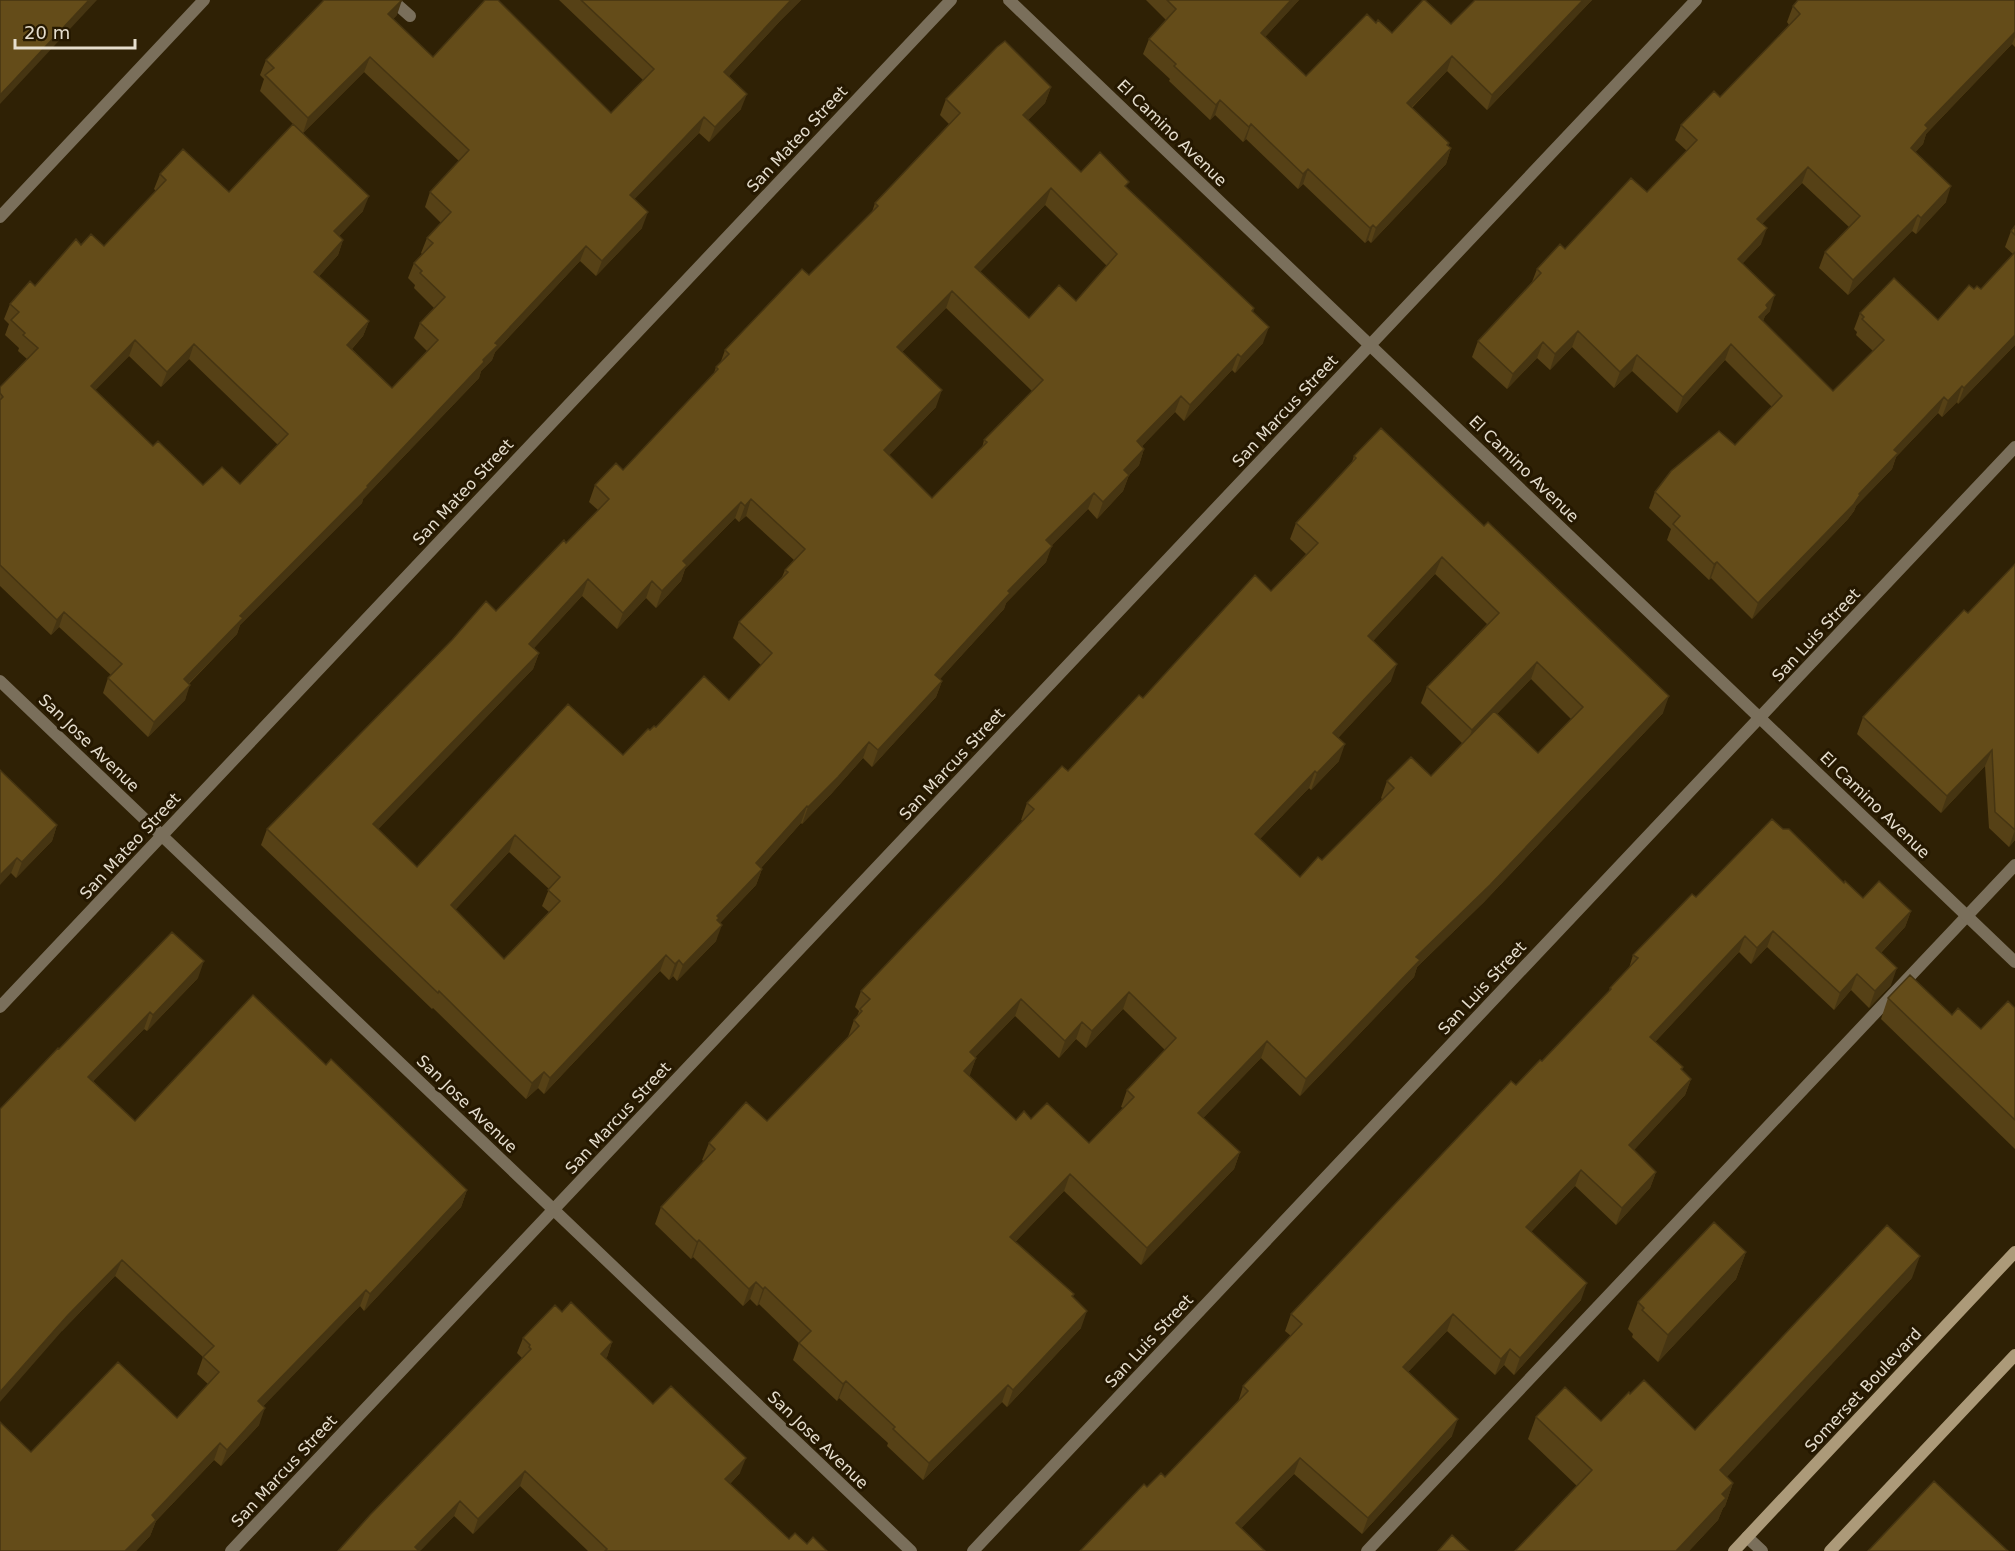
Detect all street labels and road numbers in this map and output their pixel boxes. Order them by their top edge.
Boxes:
street label: El Camino Avenue [1113,76,1231,190]
street label: San Mateo Street [743,82,851,196]
street label: San Marcus Street [1228,351,1342,471]
street label: El Camino Avenue [1465,412,1583,526]
street label: San Mateo Street [409,435,517,549]
street label: San Luis Street [1768,584,1864,686]
street label: San Jose Avenue [35,690,143,796]
street label: San Marcus Street [895,704,1009,824]
street label: El Camino Avenue [1816,748,1934,862]
street label: San Mateo Street [76,789,184,903]
street label: San Luis Street [1434,937,1530,1039]
street label: San Jose Avenue [413,1051,521,1157]
street label: San Marcus Street [561,1058,675,1178]
street label: San Luis Street [1101,1290,1197,1392]
street label: Somerset Boulevard [1801,1324,1925,1456]
street label: San Jose Avenue [764,1387,872,1493]
street label: San Marcus Street [227,1411,341,1531]

